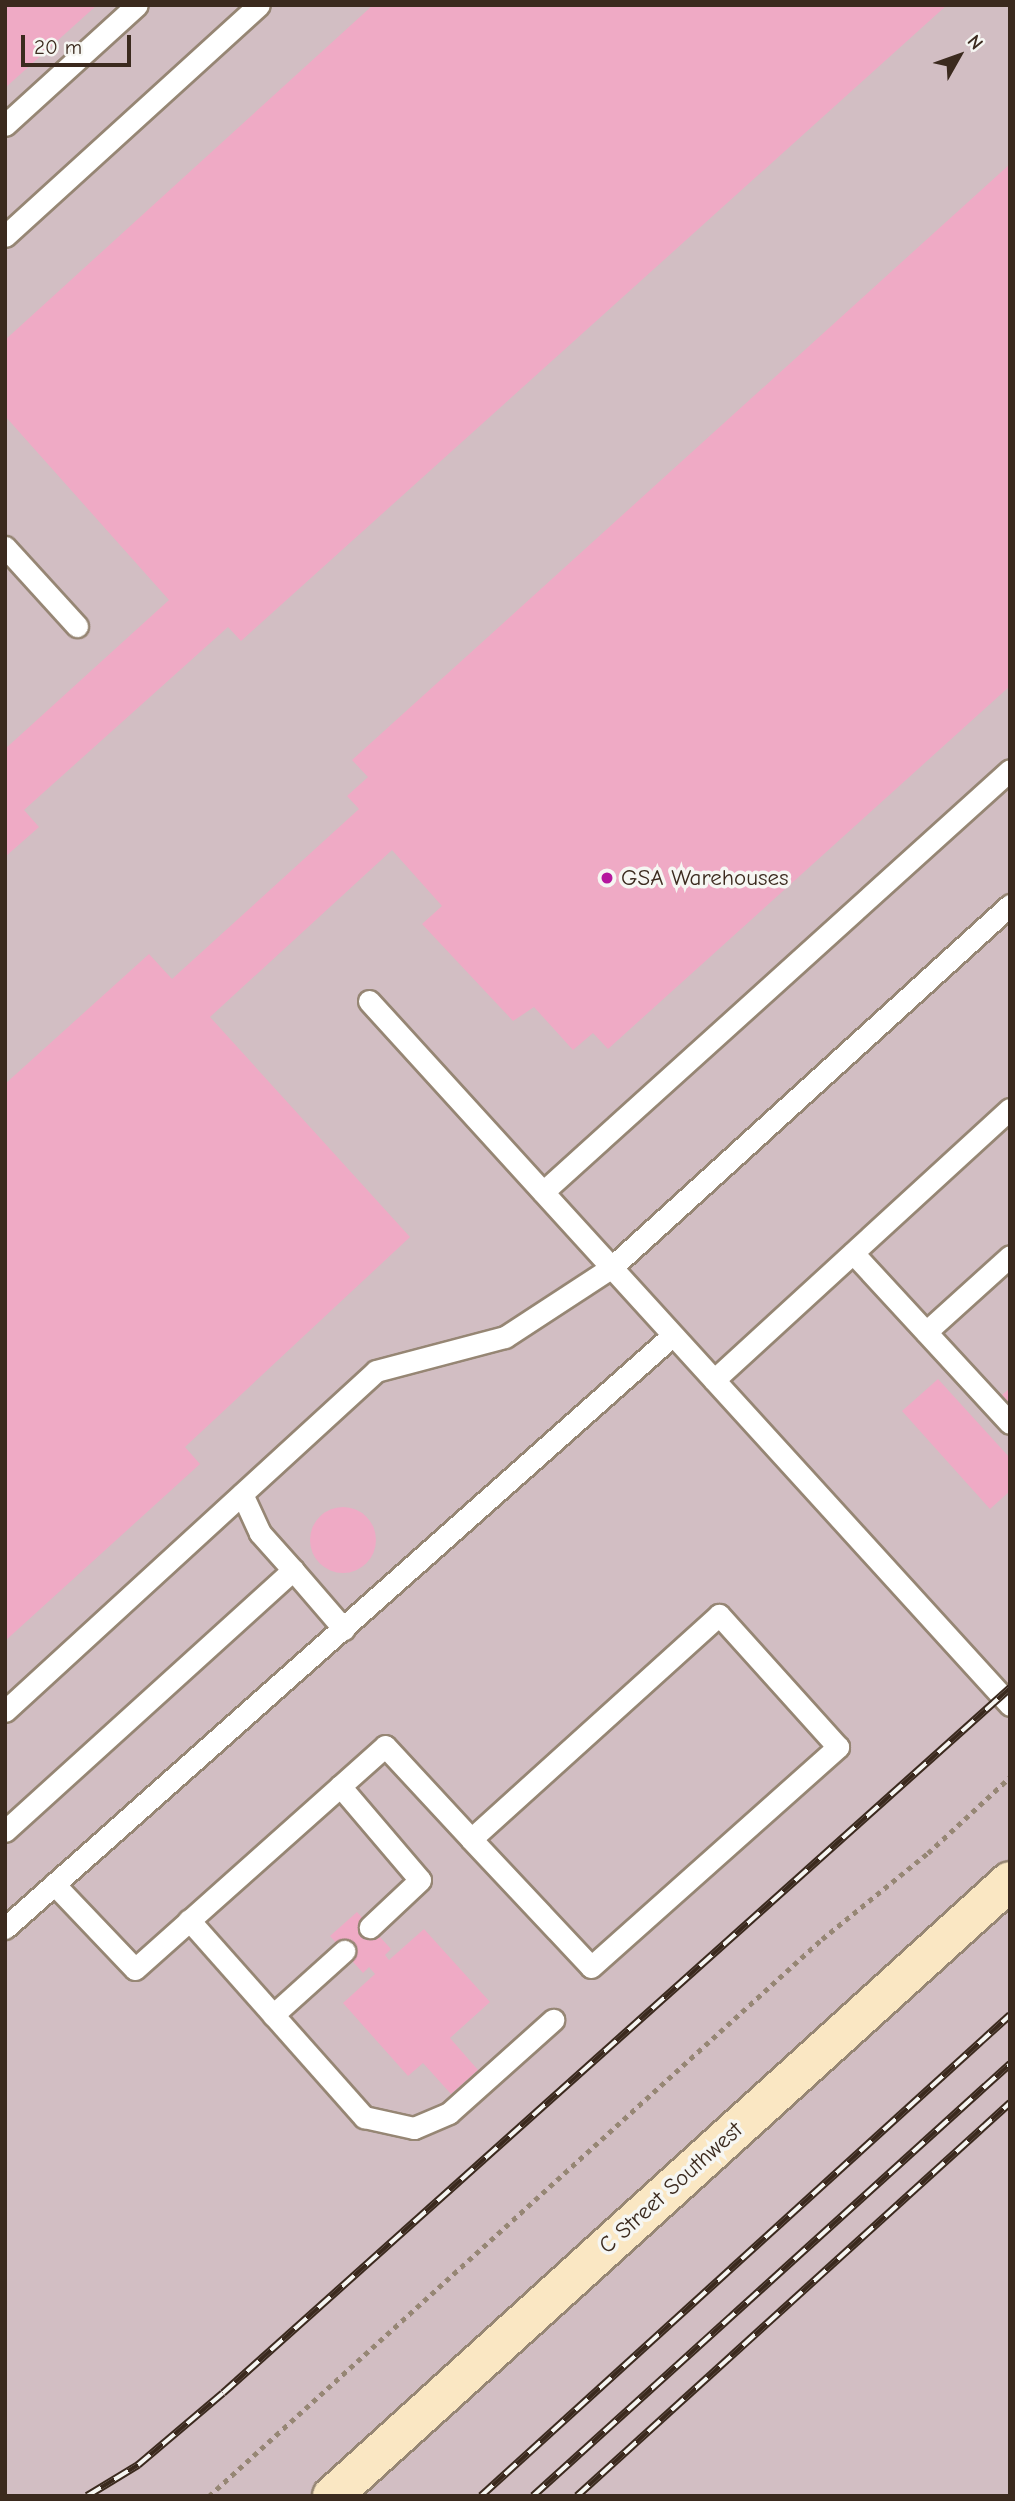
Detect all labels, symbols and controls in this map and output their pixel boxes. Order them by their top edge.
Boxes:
scale bar [24,21,135,65]
north arrow [924,21,994,91]
text: N [963,31,987,54]
text: 20 m [34,35,82,59]
place label: GSA Warehouses [621,864,789,892]
marker: GSA Warehouses [599,870,615,886]
street label: C Street Southwest [594,2116,748,2260]

